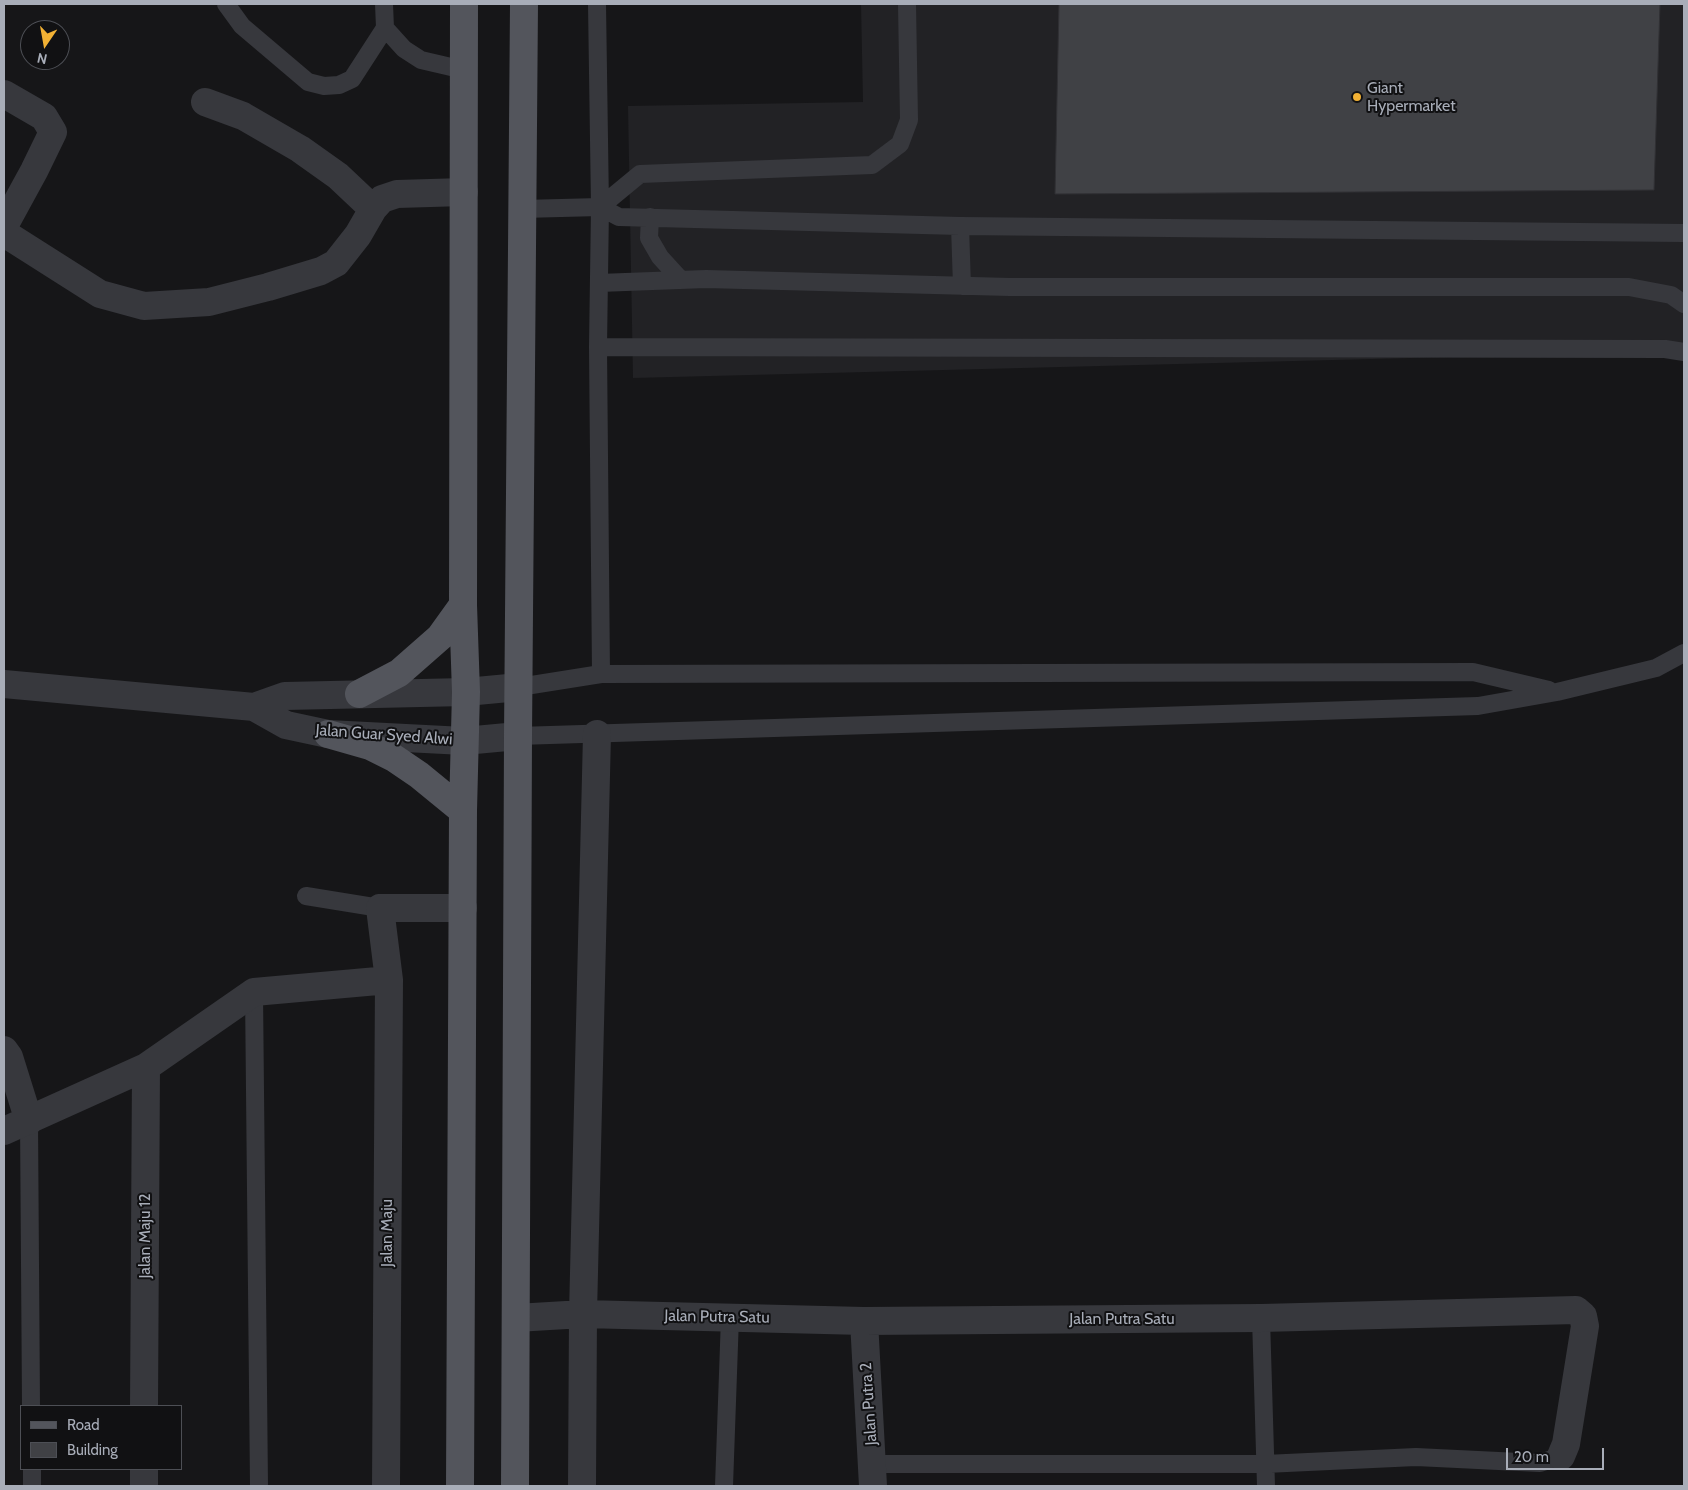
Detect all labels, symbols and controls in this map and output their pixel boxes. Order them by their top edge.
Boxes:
north arrow [20,20,70,70]
text: N [35,49,49,69]
place label: Giant Hypermarket [1367,78,1456,116]
marker: Giant Hypermarket [1351,91,1363,103]
street label: Jalan Guar Syed Alwi [315,721,453,749]
street label: Jalan Maju 12 [135,1193,155,1279]
street label: Jalan Maju [377,1199,397,1267]
street label: Jalan Putra Satu [664,1306,770,1328]
street label: Jalan Putra Satu [1069,1309,1175,1329]
street label: Jalan Putra 2 [857,1362,881,1446]
legend [20,1405,182,1470]
text: Road [67,1416,100,1434]
scale bar [1508,1438,1606,1470]
text: Building [67,1441,118,1459]
text: 20 m [1514,1448,1549,1466]

